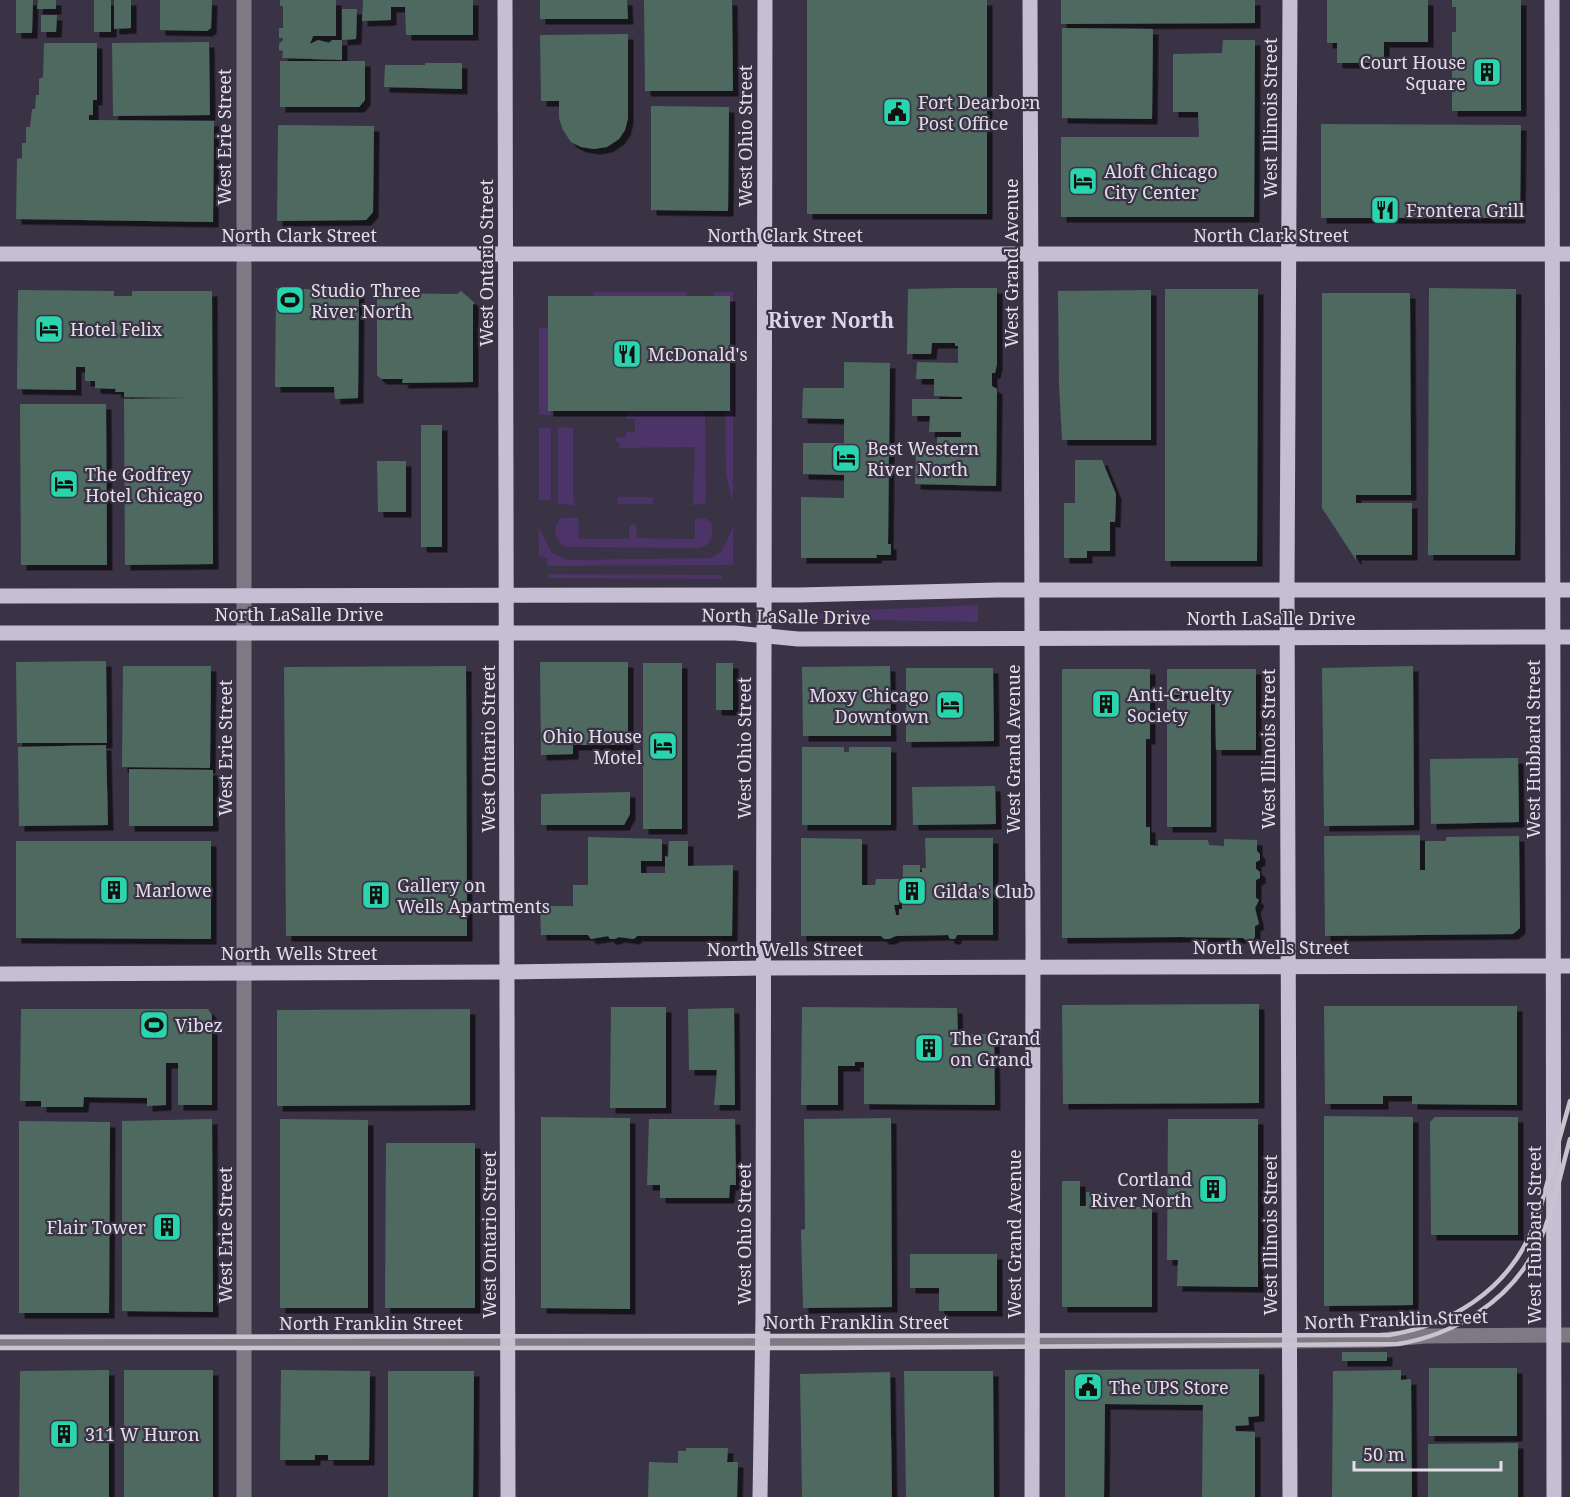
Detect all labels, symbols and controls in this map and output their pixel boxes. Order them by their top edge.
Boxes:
street label: West Illinois Street [1258,38,1282,198]
place label: Court House Square [1360,50,1466,95]
building icon: Court House Square [1471,56,1503,88]
street label: West Ohio Street [733,65,757,207]
street label: West Erie Street [212,69,236,205]
place label: Fort Dearborn Post Office [918,90,1041,135]
public building icon: Fort Dearborn Post Office [881,96,913,128]
place label: Aloft Chicago City Center [1104,159,1218,204]
hotel icon: Aloft Chicago City Center [1067,165,1099,197]
street label: West Grand Avenue [999,178,1023,348]
street label: West Ontario Street [474,179,498,347]
restaurant icon: Frontera Grill [1369,194,1401,226]
place label: Frontera Grill [1406,198,1525,222]
street label: North Clark Street [221,223,377,247]
street label: North Clark Street [707,223,863,247]
street label: North Clark Street [1193,223,1349,247]
place label: Studio Three River North [311,278,421,323]
sports icon: Studio Three River North [274,284,306,316]
district label: River North [768,306,894,334]
hotel icon: Hotel Felix [33,313,65,345]
place label: Hotel Felix [70,317,163,341]
restaurant icon: McDonald's [611,338,643,370]
place label: McDonald's [648,342,748,366]
place label: Best Western River North [867,436,979,481]
hotel icon: Best Western River North [830,442,862,474]
place label: The Godfrey Hotel Chicago [85,462,203,507]
hotel icon: The Godfrey Hotel Chicago [48,468,80,500]
street label: North LaSalle Drive [214,602,384,626]
street label: North LaSalle Drive [701,603,871,629]
street label: North LaSalle Drive [1186,606,1356,630]
street label: West Hubbard Street [1521,660,1545,838]
street label: West Grand Avenue [1001,664,1025,834]
street label: West Ontario Street [476,665,500,833]
street label: West Illinois Street [1256,669,1280,829]
street label: West Ohio Street [732,677,756,819]
street label: West Erie Street [213,680,237,816]
place label: Anti-Cruelty Society [1127,682,1232,727]
place label: Moxy Chicago Downtown [809,683,929,728]
building icon: Anti-Cruelty Society [1090,688,1122,720]
hotel icon: Moxy Chicago Downtown [934,689,966,721]
place label: Ohio House Motel [543,724,642,769]
hotel icon: Ohio House Motel [647,730,679,762]
place label: Gallery on Wells Apartments [397,873,550,918]
building icon: Marlowe [98,874,130,906]
building icon: Gilda's Club [896,875,928,907]
place label: Marlowe [135,878,212,902]
building icon: Gallery on Wells Apartments [360,879,392,911]
place label: Gilda's Club [933,879,1034,903]
street label: North Wells Street [1193,935,1349,959]
street label: North Wells Street [707,937,863,961]
street label: North Wells Street [221,941,377,965]
sports icon: Vibez [138,1009,170,1041]
place label: Vibez [175,1013,223,1037]
place label: The Grand on Grand [950,1026,1041,1071]
building icon: The Grand on Grand [913,1032,945,1064]
street label: West Hubbard Street [1522,1146,1546,1324]
street label: West Grand Avenue [1002,1149,1026,1319]
street label: West Ontario Street [477,1151,501,1319]
street label: West Illinois Street [1258,1155,1282,1315]
street label: West Ohio Street [732,1163,756,1305]
street label: West Erie Street [213,1167,237,1303]
place label: Cortland River North [1091,1167,1192,1212]
building icon: Cortland River North [1197,1173,1229,1205]
building icon: Flair Tower [151,1211,183,1243]
place label: Flair Tower [47,1215,147,1239]
street label: North Franklin Street [1304,1304,1488,1334]
street label: North Franklin Street [765,1310,949,1334]
street label: North Franklin Street [279,1311,463,1335]
public building icon: The UPS Store [1072,1371,1104,1403]
place label: The UPS Store [1109,1375,1229,1399]
building icon: 311 W Huron [48,1418,80,1450]
place label: 311 W Huron [85,1422,200,1446]
scale bar [1354,1434,1501,1472]
text: 50 m [1363,1442,1405,1466]

